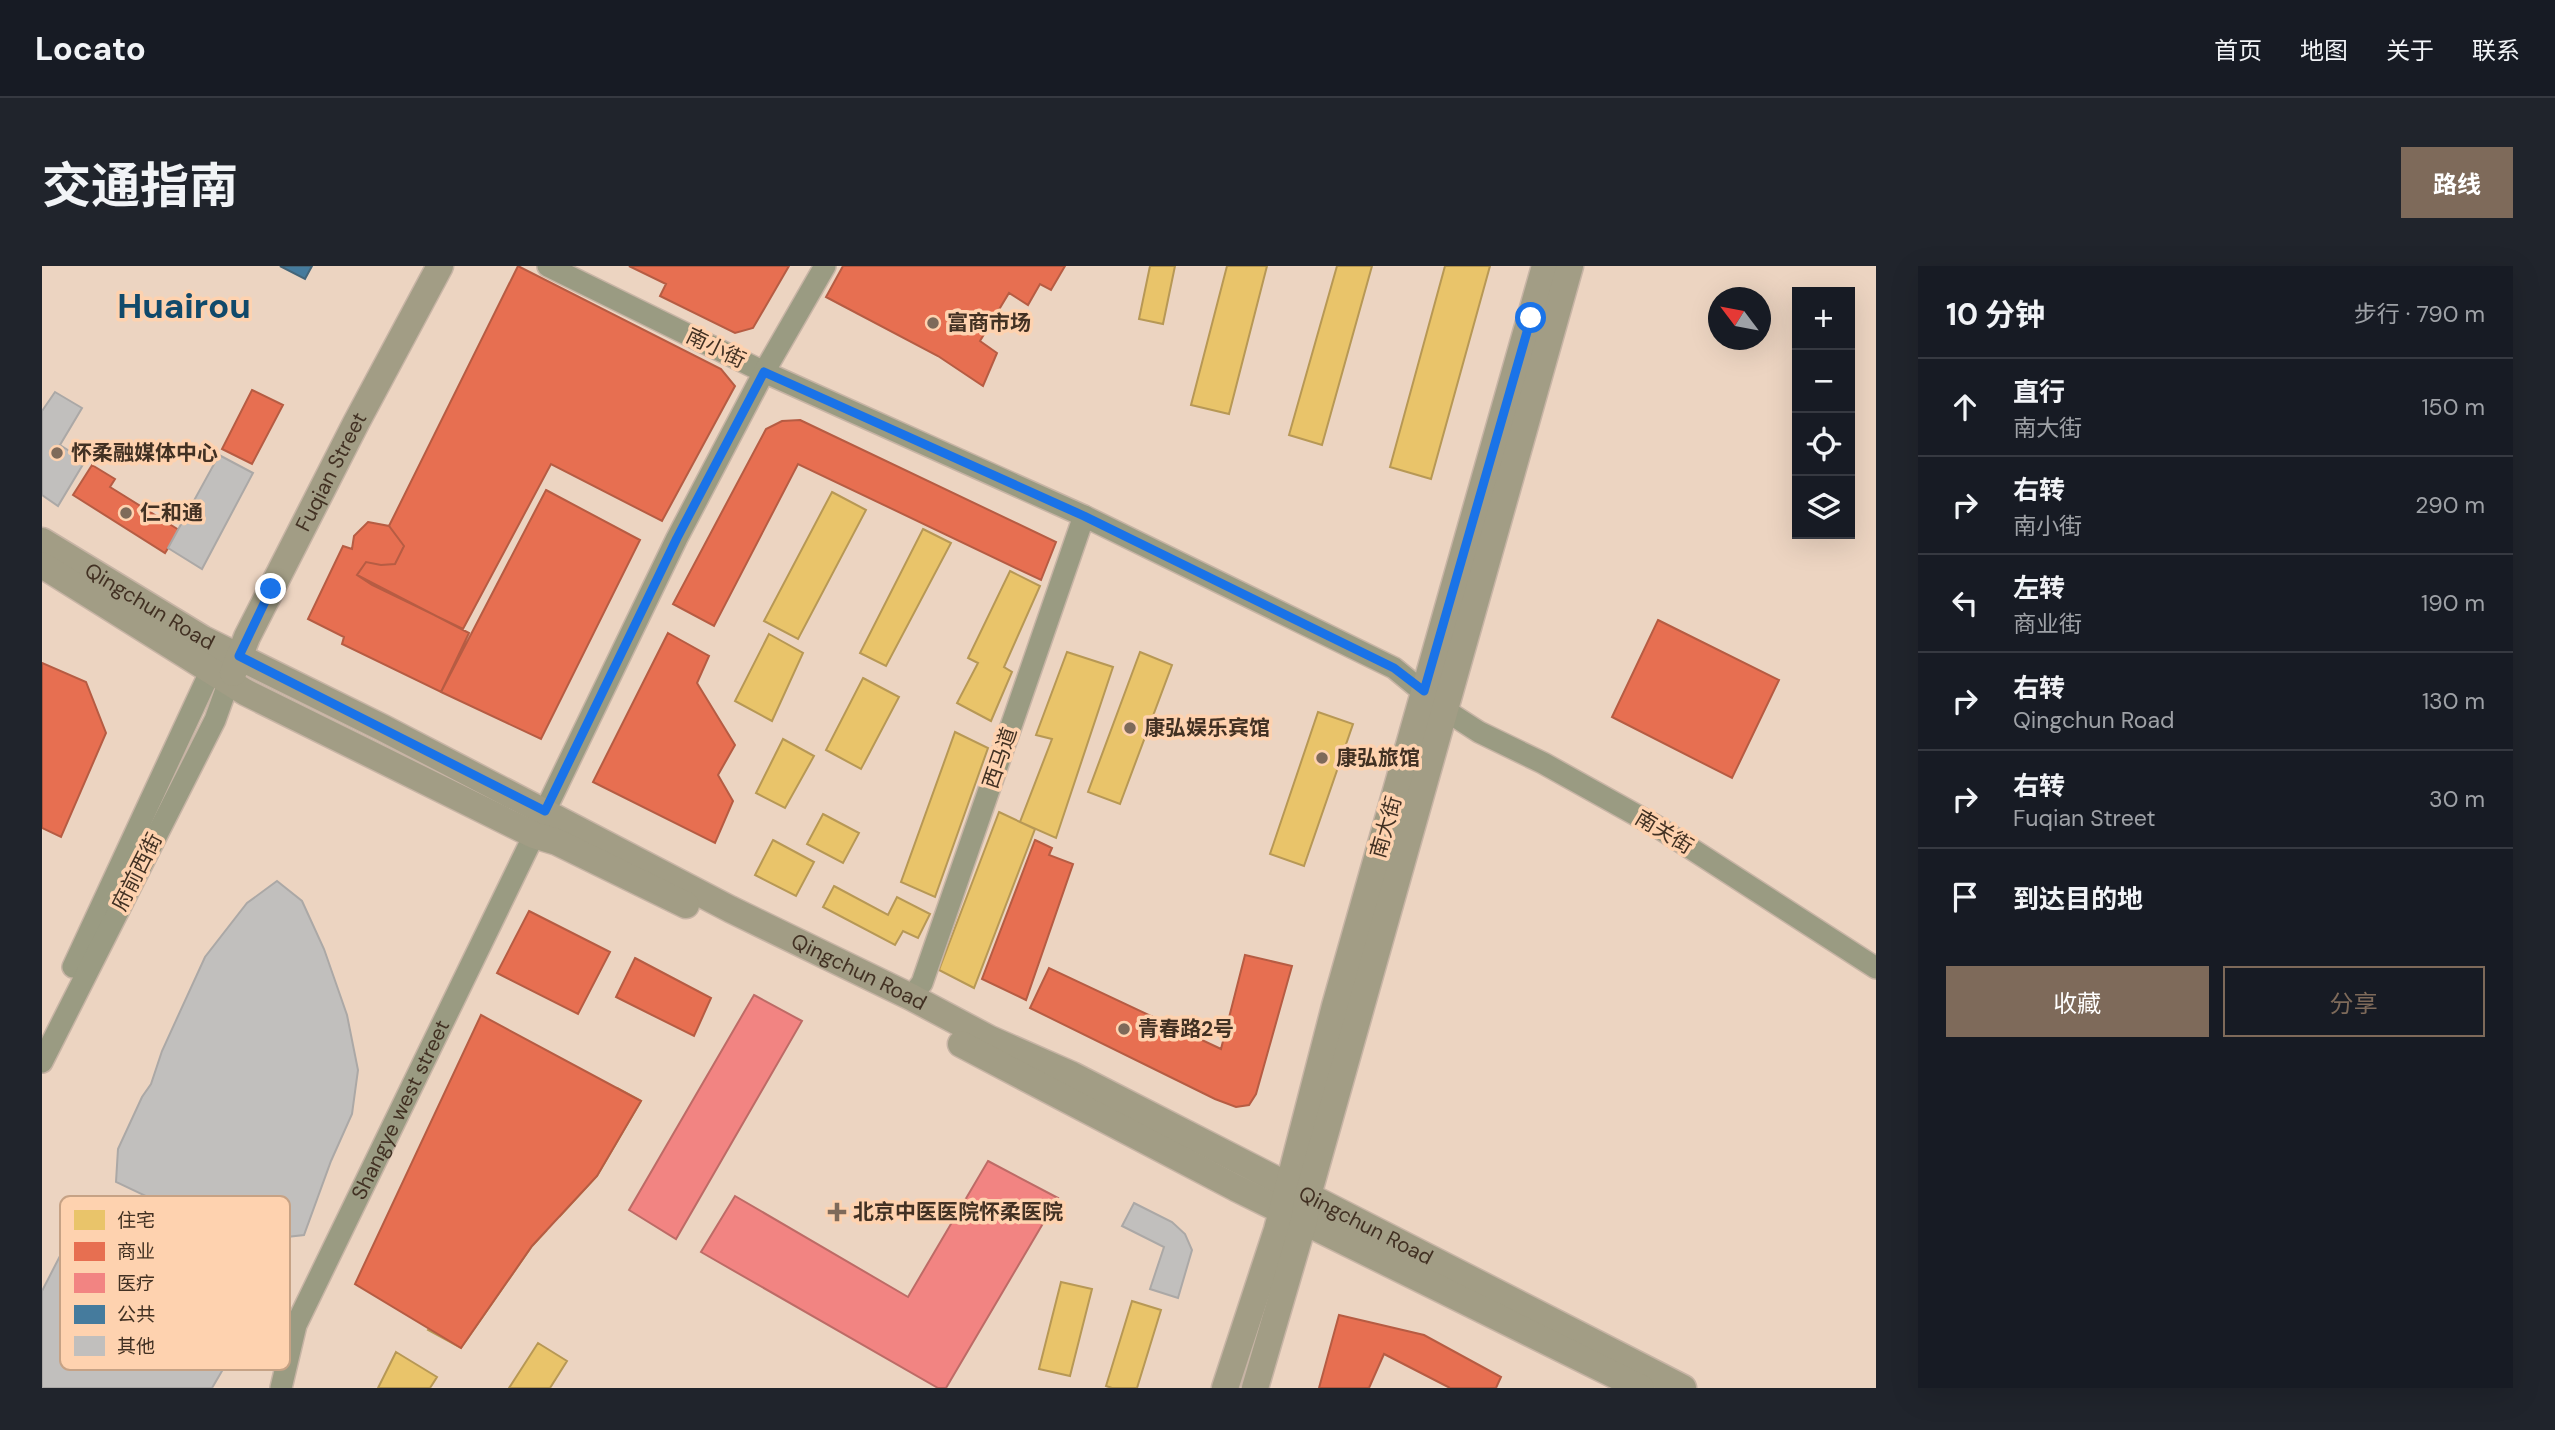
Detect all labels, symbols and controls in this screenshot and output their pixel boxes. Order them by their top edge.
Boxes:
text: Locato [35,27,146,70]
text: 首页 [2214,35,2262,66]
text: 地图 [2300,35,2348,66]
text: 关于 [2386,35,2434,66]
text: 联系 [2472,35,2520,66]
button: 路线 [2401,147,2513,218]
text: 交通指南 [42,154,238,218]
district label: Huairou [117,283,251,329]
north arrow [1708,287,1771,350]
map controls [1792,287,1855,539]
button: + [1792,287,1855,350]
text: 10 分钟 [1946,295,2045,334]
text: 步行 · 790 m [2354,299,2485,329]
route start [1515,302,1546,333]
place label: 富商市场 [947,309,1031,337]
marker: 富商市场 [925,315,941,331]
street label: 南小街 [682,322,750,374]
button: − [1792,350,1855,413]
text: 直行 [2013,375,2065,409]
icon: ahead [1946,388,1984,426]
text: 150 m [2421,392,2485,422]
street label: Fuqian Street [289,407,373,536]
button: locate [1792,413,1855,476]
text: 南大街 [2013,413,2082,443]
place label: 怀柔融媒体中心 [71,439,218,467]
marker: 怀柔融媒体中心 [49,445,65,461]
text: 右转 [2013,473,2065,507]
button: layers [1792,476,1855,539]
icon: right [1946,486,1984,524]
text: 290 m [2415,490,2485,520]
place label: 仁和通 [140,499,203,527]
marker: 仁和通 [118,505,134,521]
text: 南小街 [2013,511,2082,541]
street label: Qingchun Road [79,556,219,657]
text: 左转 [2013,571,2065,605]
route end [255,573,286,604]
icon: left [1946,584,1984,622]
text: 190 m [2421,588,2485,618]
text: 商业街 [2013,609,2082,639]
text: 右转 [2013,671,2065,705]
icon: right [1946,682,1984,720]
text: 130 m [2422,686,2485,716]
text: Qingchun Road [2013,705,2174,735]
place label: 康弘娱乐宾馆 [1144,714,1270,742]
marker: 康弘娱乐宾馆 [1122,720,1138,736]
street label: 西马道 [977,724,1023,792]
place label: 康弘旅馆 [1336,744,1420,772]
marker: 康弘旅馆 [1314,750,1330,766]
text: 右转 [2013,769,2065,803]
icon: right [1946,780,1984,818]
text: 30 m [2429,784,2485,814]
street label: 南大街 [1364,793,1408,861]
text: Fuqian Street [2013,803,2155,833]
street label: 南关街 [1630,804,1698,860]
street label: 府前西街 [105,828,169,916]
icon: arrive [1946,878,1984,916]
text: 到达目的地 [2013,882,2143,916]
street label: Qingchun Road [787,927,932,1017]
button: 收藏 [1946,966,2209,1037]
button: 分享 [2223,966,2485,1037]
street label: Shangye west street [345,1015,456,1204]
place label: 青春路2号 [1138,1015,1234,1043]
marker: 青春路2号 [1116,1021,1132,1037]
street label: Qingchun Road [1294,1179,1438,1272]
legend [60,1196,290,1370]
place label: 北京中医医院怀柔医院 [853,1198,1063,1226]
marker: 北京中医医院怀柔医院 [827,1202,847,1222]
text: 住宅 [117,1208,155,1233]
text: 商业 [117,1239,155,1264]
text: 医疗 [117,1271,155,1296]
text: 公共 [117,1302,155,1327]
text: 其他 [117,1334,155,1359]

